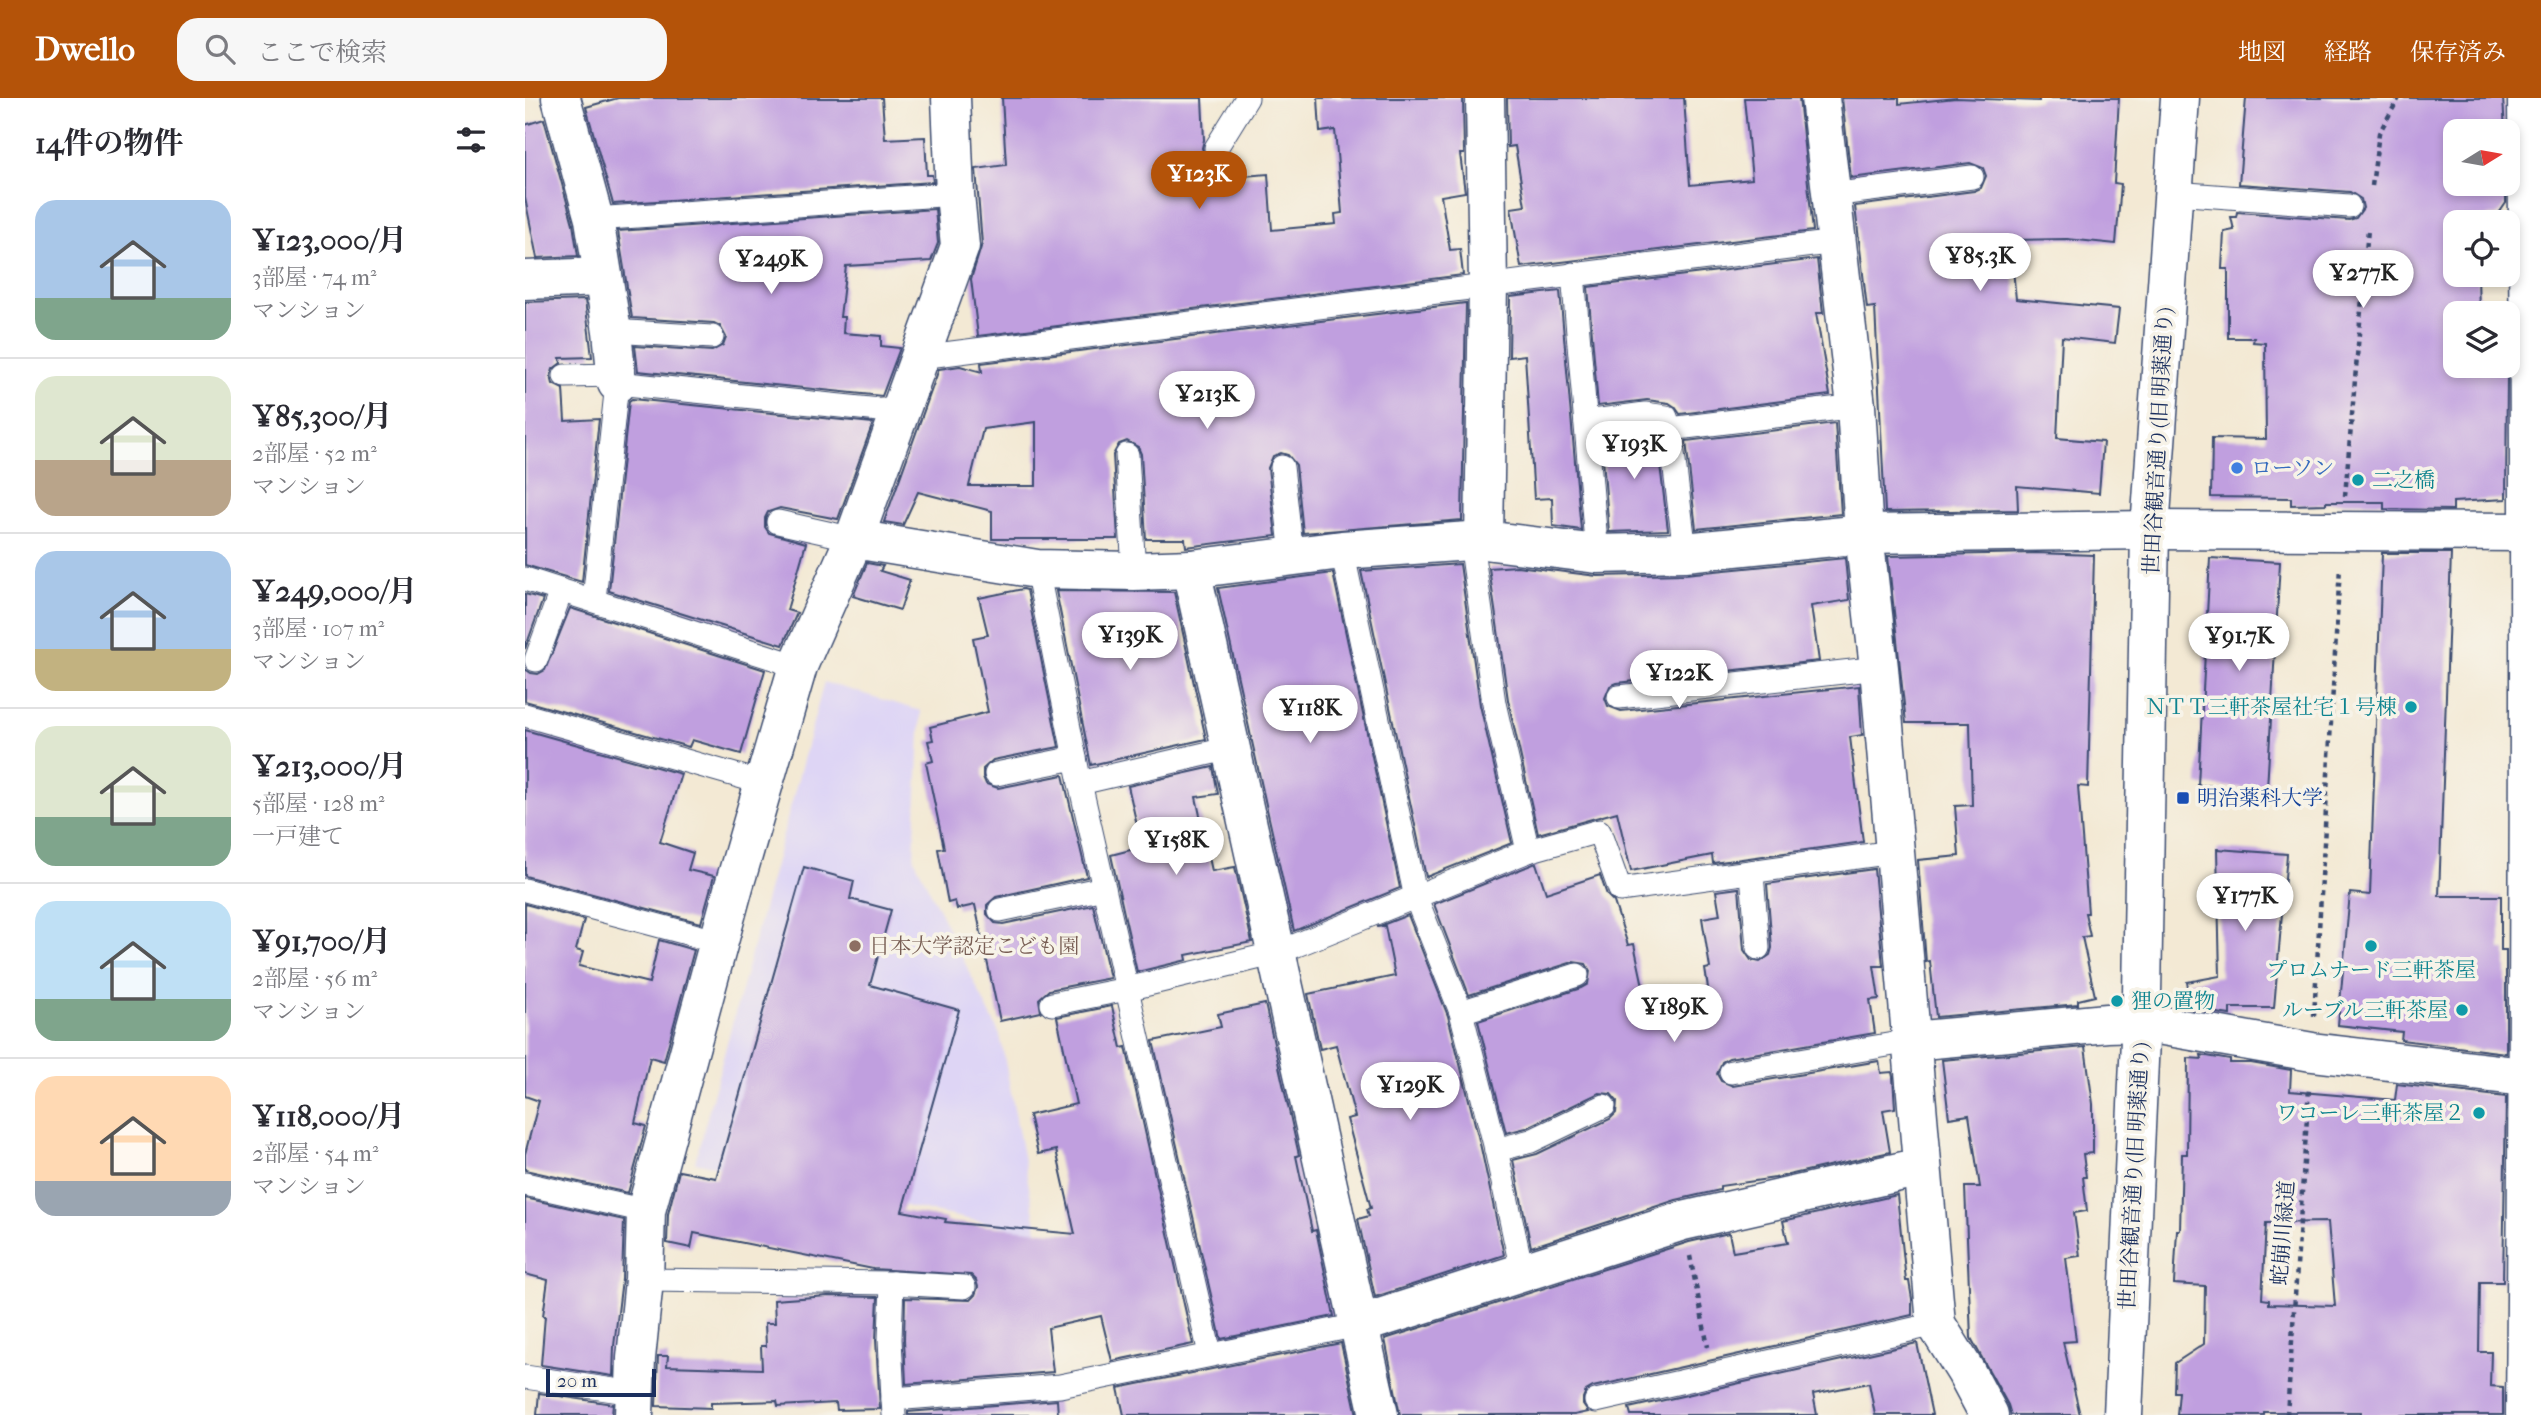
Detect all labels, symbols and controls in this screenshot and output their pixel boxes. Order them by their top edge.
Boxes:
search box [177,18,667,81]
text: Dwello [35,30,135,69]
icon: search [201,30,239,68]
text: ここで検索 [257,37,387,68]
text: 地図 [2238,38,2286,66]
text: 経路 [2324,38,2372,66]
text: 保存済み [2410,38,2506,66]
north arrow [2443,119,2520,196]
map controls [2443,119,2520,378]
icon: filters [452,121,490,159]
text: 14件の物件 [35,126,183,161]
pin: ¥123K [1150,152,1248,211]
text: ¥123K [1167,160,1231,187]
button: locate [2443,210,2520,287]
text: ¥123,000/月 [252,223,407,258]
icon: home [91,228,175,312]
pin: ¥85.3K [1923,234,2037,293]
pin: ¥249K [722,236,820,296]
text: ¥85.3K [1945,242,2015,269]
text: ¥249K [735,245,807,272]
pin: ¥277K [2314,250,2412,310]
text: ¥277K [2329,259,2397,286]
text: 3部屋 · 74 m² [252,264,377,291]
text: マンション [252,297,366,324]
button: layers [2443,301,2520,378]
street label: 世田谷観音通り(旧 明薬通り) [2139,306,2177,576]
pin: ¥213K [1158,372,1256,431]
text: ¥213K [1175,380,1239,407]
text: ¥85,300/月 [252,399,392,434]
icon: home [91,404,175,488]
pin: ¥193K [1585,422,1683,481]
text: ¥193K [1602,430,1666,457]
text: 2部屋 · 52 m² [252,440,377,467]
place label: ローソン [2251,456,2334,480]
marker: ローソン [2229,460,2245,476]
place label: 二之橋 [2372,468,2435,492]
marker: 二之橋 [2350,472,2366,488]
text: マンション [252,473,366,500]
text: ¥249,000/月 [252,574,417,609]
icon: home [91,579,175,663]
pin: ¥139K [1081,612,1179,672]
pin: ¥91.7K [2182,614,2296,673]
text: 3部屋 · 107 m² [252,615,384,642]
text: ¥139K [1098,621,1162,648]
text: ¥91.7K [2204,622,2274,649]
text: マンション [252,648,366,675]
pin: ¥122K [1630,650,1728,710]
text: ¥122K [1646,659,1712,686]
pin: ¥118K [1261,686,1359,745]
text: ¥118K [1279,694,1341,721]
place label: ＮＴＴ三軒茶屋社宅１号棟 [2145,695,2397,719]
marker: ＮＴＴ三軒茶屋社宅１号棟 [2403,699,2419,715]
text: ¥213,000/月 [252,749,407,784]
icon: home [91,754,175,838]
place label: 明治薬科大学 [2197,786,2323,810]
text: 5部屋 · 128 m² [252,790,385,817]
marker: 明治薬科大学 [2175,790,2191,806]
pin: ¥158K [1127,818,1225,877]
text: 一戸建て [252,823,344,850]
text: ¥158K [1144,826,1208,853]
pin: ¥177K [2196,874,2294,933]
text: ¥177K [2212,882,2278,909]
text: ¥91,700/月 [252,924,391,959]
icon: home [91,929,175,1013]
place label: 日本大学認定こども園 [869,934,1079,958]
marker: 日本大学認定こども園 [847,938,863,954]
marker: プロムナード三軒茶屋 [2363,938,2379,954]
place label: プロムナード三軒茶屋 [2266,958,2476,982]
text: 2部屋 · 56 m² [252,965,377,992]
pin: ¥189K [1625,984,1723,1044]
place label: 狸の置物 [2131,989,2215,1013]
text: ¥189K [1641,993,1707,1020]
marker: 狸の置物 [2109,993,2125,1009]
text: マンション [252,998,366,1025]
place label: ルーブル三軒茶屋 [2282,998,2448,1022]
marker: ルーブル三軒茶屋 [2454,1002,2470,1018]
street label: 世田谷観音通り(旧 明薬通り) [2115,1041,2153,1311]
pin: ¥129K [1361,1062,1459,1122]
text: ¥129K [1377,1071,1443,1098]
text: ¥118,000/月 [252,1099,405,1134]
place label: ワコーレ三軒茶屋２ [2276,1101,2465,1125]
icon: home [91,1104,175,1188]
marker: ワコーレ三軒茶屋２ [2471,1105,2487,1121]
text: 2部屋 · 54 m² [252,1140,378,1167]
text: マンション [252,1173,366,1200]
street label: 蛇崩川緑道 [2267,1180,2299,1286]
scale bar [546,1366,656,1398]
text: 20 m [557,1370,597,1392]

